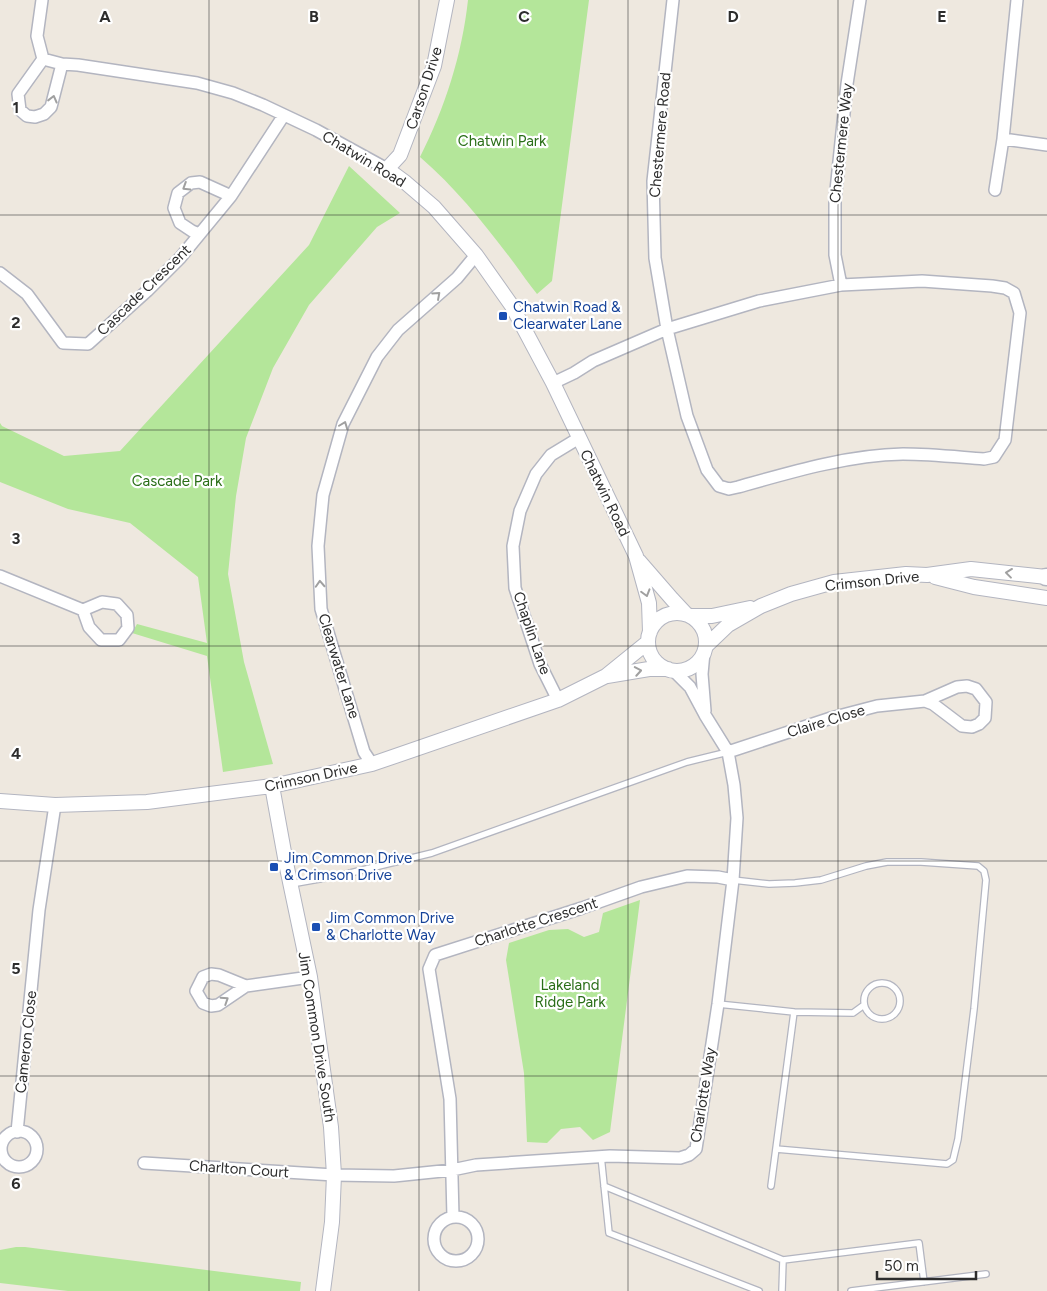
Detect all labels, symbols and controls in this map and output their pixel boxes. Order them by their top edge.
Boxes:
text: A [99,7,111,26]
text: B [309,7,319,26]
text: C [518,7,530,26]
text: D [727,7,739,26]
text: E [937,7,947,26]
street label: Carson Drive [402,44,446,132]
street label: Chestermere Road [646,72,674,198]
street label: Chestermere Way [826,82,856,204]
one-way arrow [47,95,58,103]
text: 1 [13,98,19,117]
street label: Chatwin Road [319,127,409,191]
park label: Chatwin Park [458,132,547,150]
one-way arrow [183,181,192,191]
street label: Cascade Crescent [93,240,195,339]
one-way arrow [432,292,441,301]
place label: Chatwin Road & Clearwater Lane [513,298,622,333]
marker: Chatwin Road & Clearwater Lane [497,310,509,322]
text: 2 [11,313,21,332]
one-way arrow [338,421,348,430]
street label: Chatwin Road [576,447,634,539]
park label: Cascade Park [132,472,223,490]
text: 3 [12,529,21,548]
street label: Crimson Drive [824,567,920,595]
one-way arrow [1004,568,1012,579]
one-way arrow [315,580,325,588]
street label: Chaplin Lane [509,589,555,677]
one-way arrow [641,589,651,597]
street label: Clearwater Lane [314,611,364,721]
one-way arrow [633,666,642,676]
street label: Claire Close [785,701,867,741]
text: 4 [11,744,21,763]
street label: Crimson Drive [263,758,359,796]
place label: Jim Common Drive & Crimson Drive [284,849,412,884]
marker: Jim Common Drive & Crimson Drive [268,861,280,873]
street label: Charlotte Crescent [472,893,600,950]
place label: Jim Common Drive & Charlotte Way [326,909,454,944]
marker: Jim Common Drive & Charlotte Way [310,921,322,933]
street label: Jim Common Drive South [295,951,339,1123]
text: 5 [11,959,21,978]
park label: Lakeland Ridge Park [535,976,606,1011]
street label: Cameron Close [12,990,40,1094]
one-way arrow [219,997,229,1006]
street label: Charlotte Way [687,1046,719,1144]
street label: Charlton Court [188,1157,290,1181]
text: 6 [11,1174,21,1193]
scale bar [877,1248,976,1280]
text: 50 m [884,1257,919,1275]

